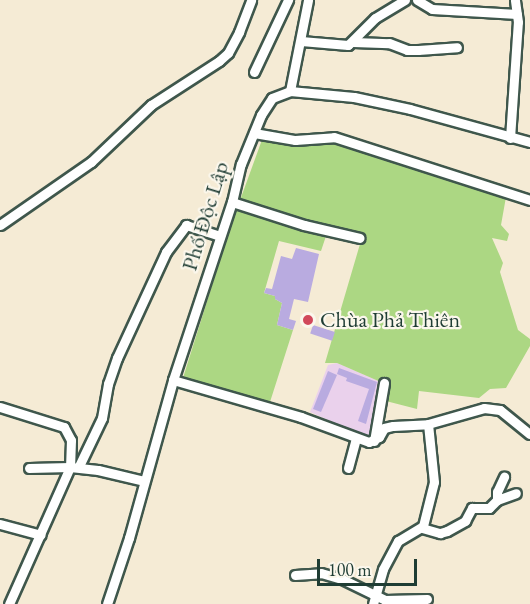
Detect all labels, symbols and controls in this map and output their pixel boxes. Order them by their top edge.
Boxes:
street label: Phố Độc Lập [176,158,234,274]
place label: Chùa Phả Thiên [320,307,460,333]
marker: Chùa Phả Thiên [301,313,315,327]
scale bar [320,547,420,585]
text: 100 m [328,558,372,581]

